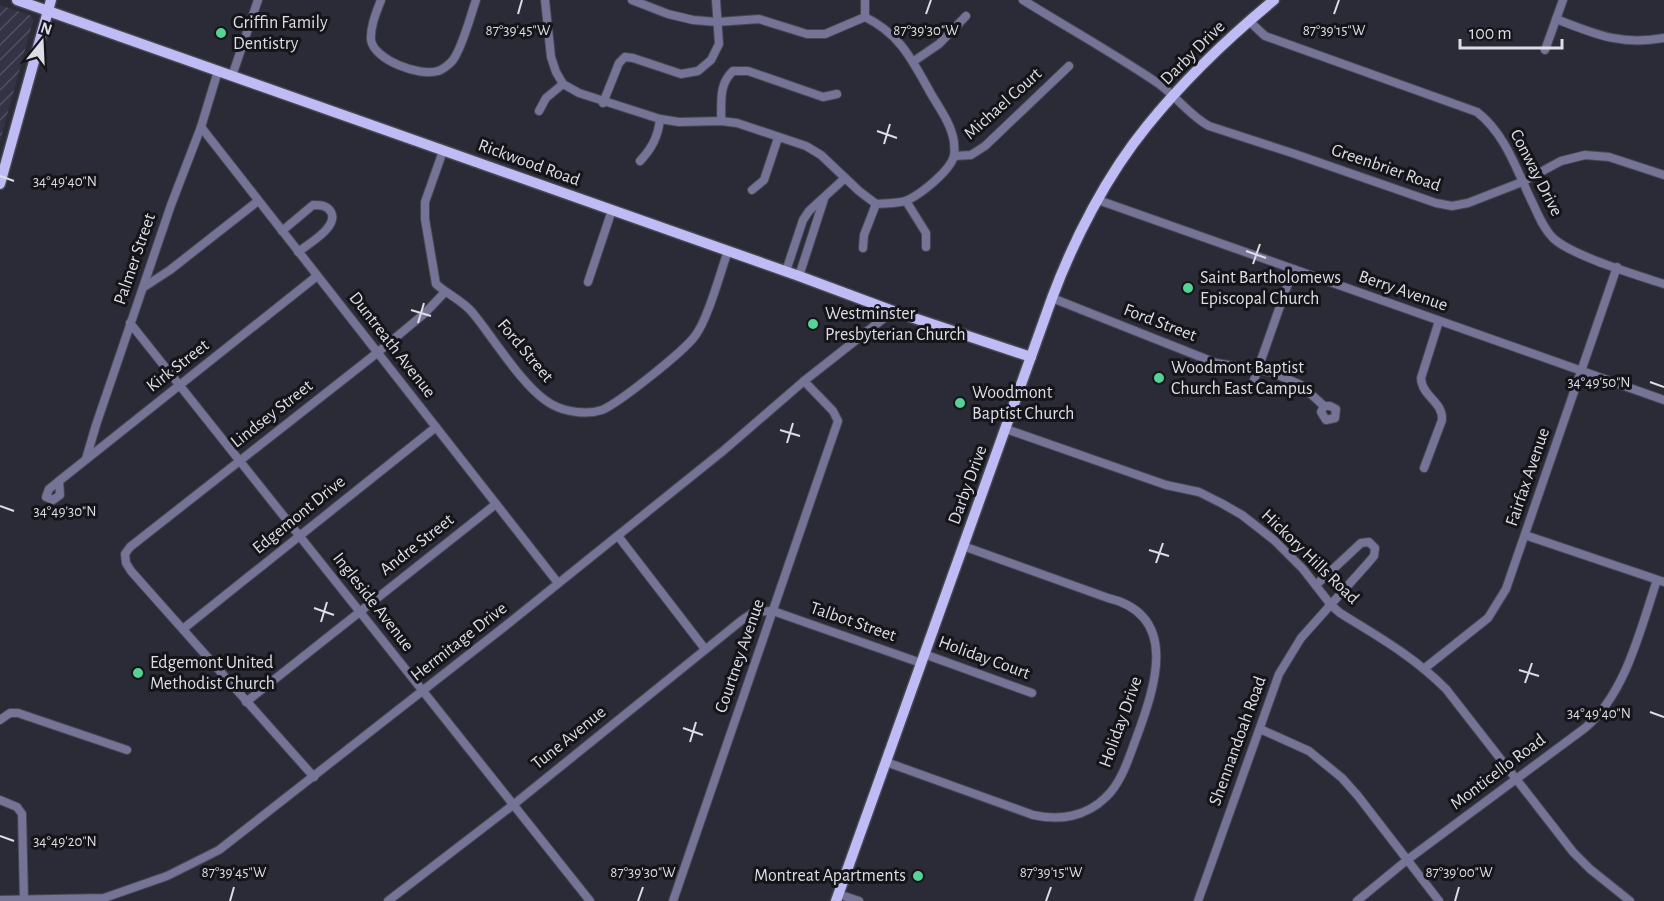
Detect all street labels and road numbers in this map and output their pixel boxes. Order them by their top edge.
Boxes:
street label: Darby Drive [1157,17,1229,89]
street label: Michael Court [961,65,1045,143]
street label: Conway Drive [1506,127,1566,219]
street label: Rickwood Road [476,136,582,190]
street label: Greenbrier Road [1329,141,1443,195]
street label: Palmer Street [111,211,159,307]
street label: Berry Avenue [1356,267,1450,315]
street label: Duntreath Avenue [345,289,439,401]
street label: Ford Street [1121,301,1199,345]
street label: Ford Street [494,316,557,386]
street label: Kirk Street [143,336,213,396]
street label: Lindsey Street [228,376,317,451]
street label: Fairfax Avenue [1503,426,1553,528]
street label: Darby Drive [945,443,991,527]
street label: Edgemont Drive [249,472,349,558]
street label: Hickory Hills Road [1258,506,1362,608]
street label: Andre Street [377,511,458,579]
street label: Ingleside Avenue [329,549,417,655]
street label: Courtney Avenue [712,597,768,715]
street label: Hermitage Drive [408,599,510,685]
street label: Talbot Street [808,599,899,645]
street label: Holiday Court [936,633,1032,683]
street label: Holiday Drive [1096,674,1146,770]
street label: Shennandoah Road [1206,674,1270,808]
street label: Tune Avenue [529,703,609,773]
street label: Monticello Road [1447,731,1549,813]

